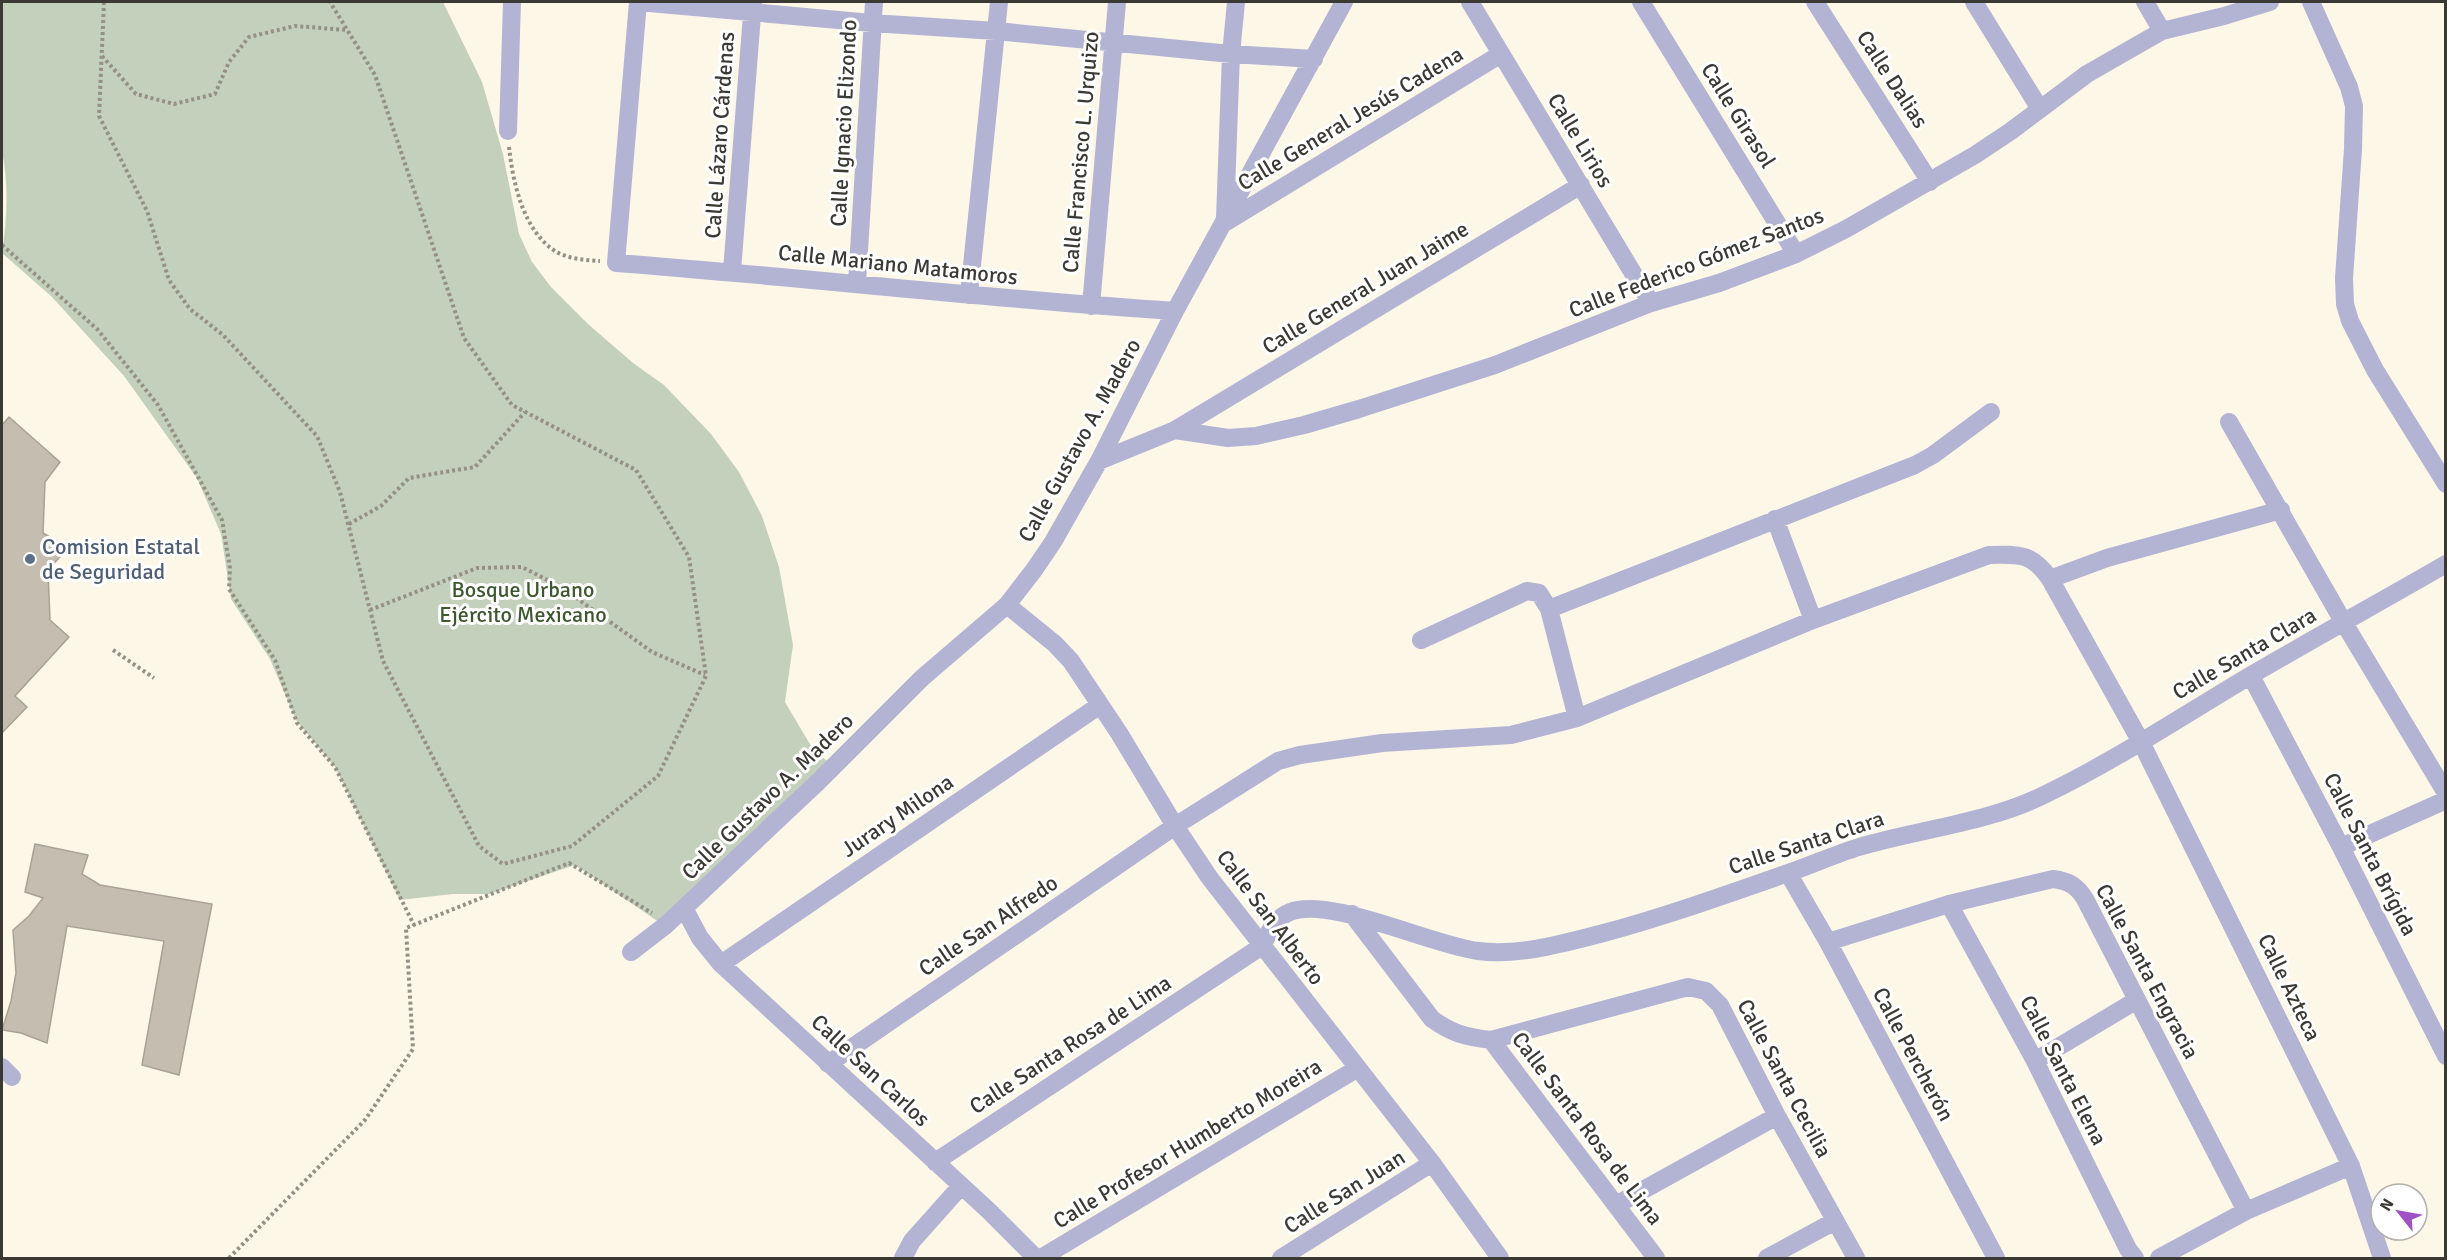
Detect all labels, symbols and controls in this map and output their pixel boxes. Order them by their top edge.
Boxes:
street label: Calle Ignacio Elizondo [825,19,862,227]
street label: Calle Dalias [1851,25,1934,133]
street label: Calle Francisco L. Urquizo [1056,30,1105,274]
street label: Calle Lázaro Cárdenas [699,31,740,240]
street label: Calle General Jesús Cadena [1233,40,1468,196]
street label: Calle Girasol [1696,58,1782,173]
street label: Calle Lirios [1542,88,1619,192]
street label: Calle Federico Gómez Santos [1565,201,1827,324]
street label: Calle General Juan Jaime [1257,215,1473,360]
street label: Calle Mariano Matamoros [777,238,1019,291]
street label: Calle Gustavo A. Madero [1012,334,1147,547]
place label: Comision Estatal de Seguridad [42,533,200,585]
marker: Comision Estatal de Seguridad [23,552,37,566]
park label: Bosque Urbano Ejército Mexicano [439,576,607,628]
street label: Calle Santa Clara [2167,601,2321,706]
street label: Calle Gustavo A. Madero [676,707,859,885]
street label: Jurary Milona [836,768,958,863]
street label: Calle Santa Brígida [2318,768,2423,940]
street label: Calle Santa Clara [1725,805,1887,880]
street label: Calle San Alberto [1211,844,1330,990]
street label: Calle San Alfredo [914,869,1063,982]
street label: Calle Santa Engracia [2090,879,2205,1063]
street label: Calle Azteca [2252,929,2327,1045]
street label: Calle Santa Rosa de Lima [964,969,1176,1120]
street label: Calle Percherón [1867,983,1960,1126]
street label: Calle Santa Elena [2014,991,2113,1150]
street label: Calle Santa Cecilia [1731,994,1838,1162]
street label: Calle San Carlos [806,1008,936,1132]
street label: Calle Santa Rosa de Lima [1506,1026,1669,1230]
street label: Calle Profesor Humberto Moreira [1048,1052,1326,1234]
street label: Calle San Juan [1279,1143,1410,1239]
north arrow [2369,1182,2429,1242]
text: N [2376,1195,2398,1215]

